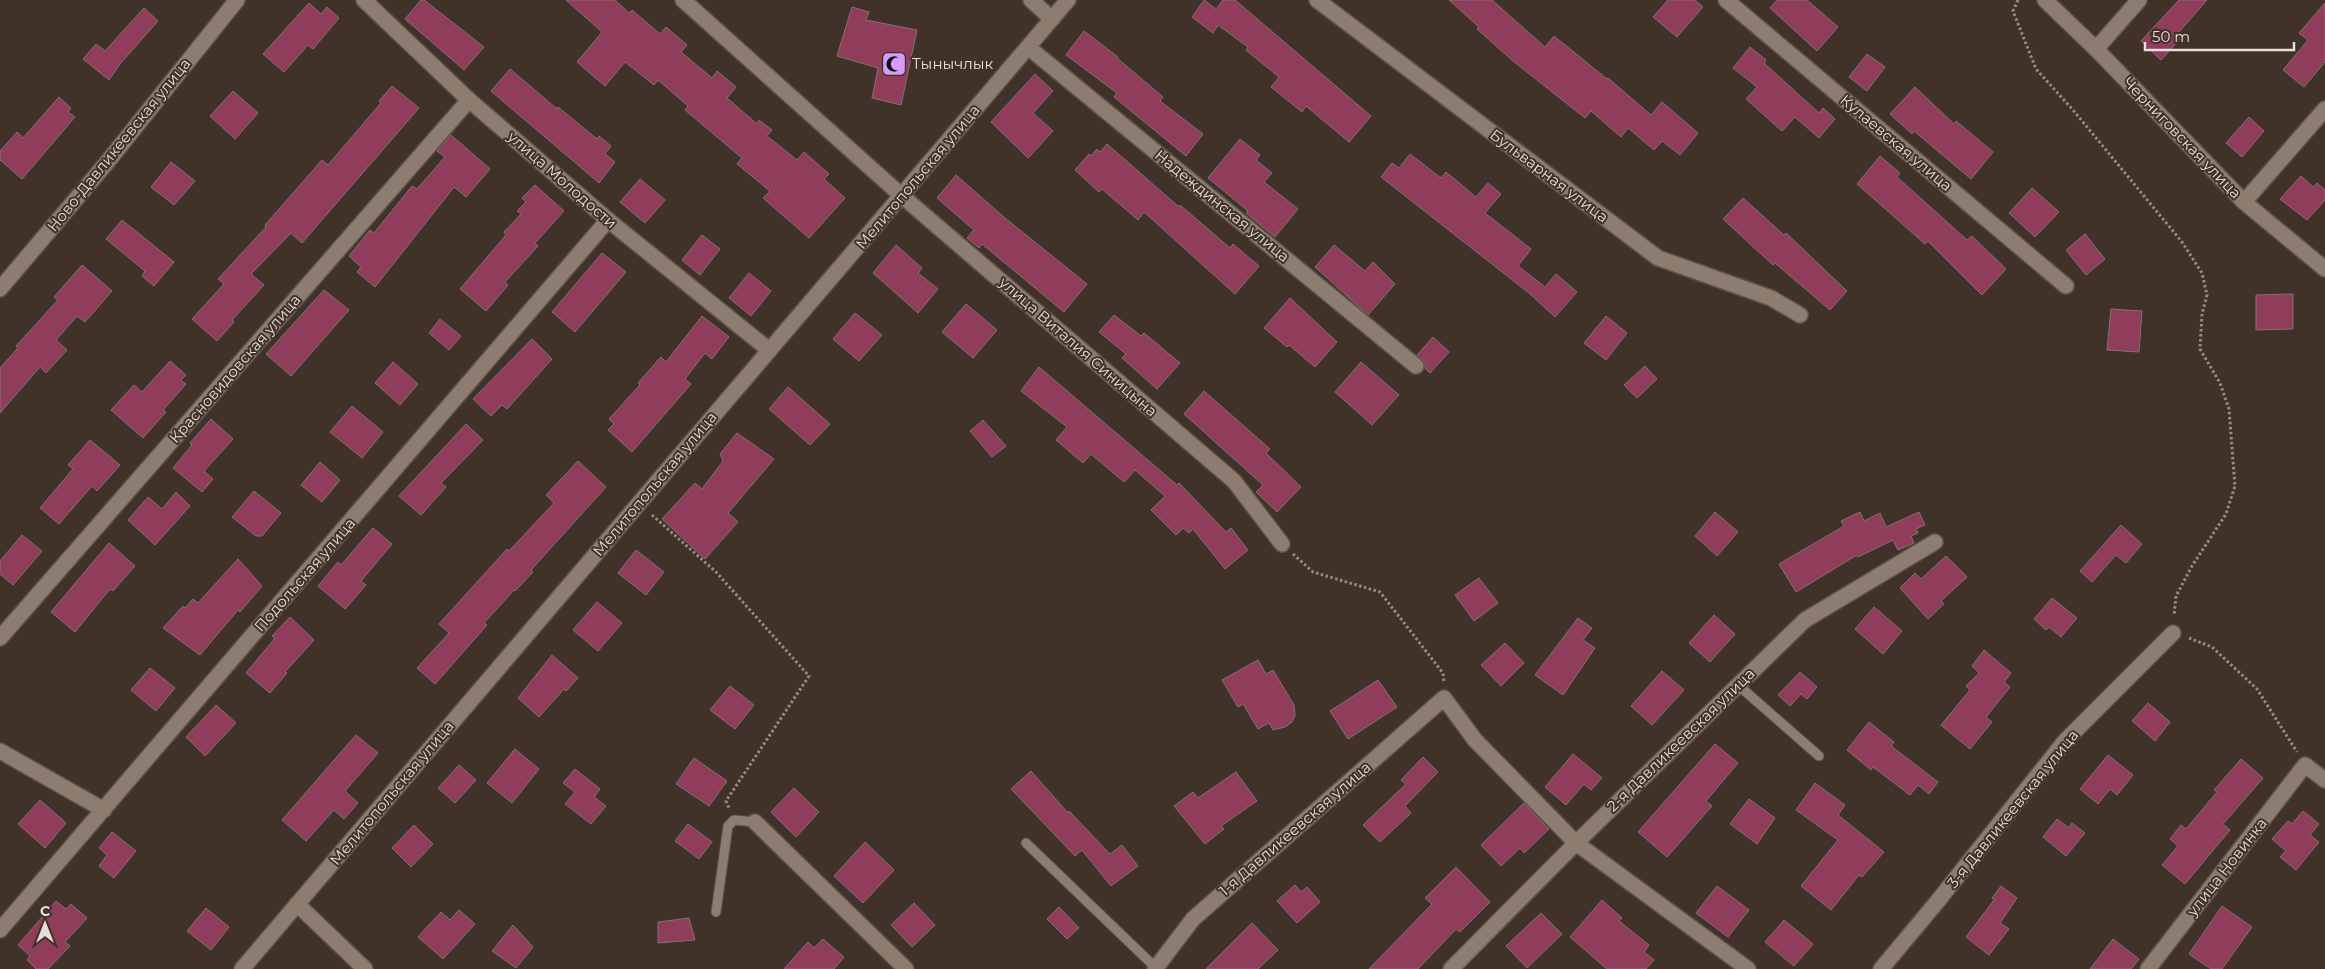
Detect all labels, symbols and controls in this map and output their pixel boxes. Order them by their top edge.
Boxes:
scale bar [2145,20,2294,52]
text: 50 m [2152,27,2190,46]
mosque icon: Тынычлык [881,51,907,77]
street label: Ново-Давликеевская улица [43,54,194,235]
place label: Тынычлык [912,54,994,73]
street label: Черниговская улица [2119,73,2245,202]
street label: Кулаевская улица [1836,90,1956,195]
street label: Мелитопольская улица [852,101,984,253]
street label: Бульварная улица [1486,125,1612,226]
street label: улица Молодости [503,126,621,232]
street label: Надеждинская улица [1151,145,1294,266]
street label: улица Виталия Синицына [995,272,1161,421]
street label: Красновидовская улица [165,290,304,447]
street label: Мелитопольская улица [589,408,721,560]
street label: Подольская улица [250,514,359,635]
street label: 2-я Давликеевская улица [1603,664,1759,815]
street label: Мелитопольская улица [326,717,458,869]
street label: 3-я Давликеевская улица [1943,726,2082,892]
street label: 1-я Давликеевская улица [1215,757,1375,900]
street label: улица Новинка [2182,814,2271,920]
north arrow [20,899,70,949]
text: С [40,902,50,920]

